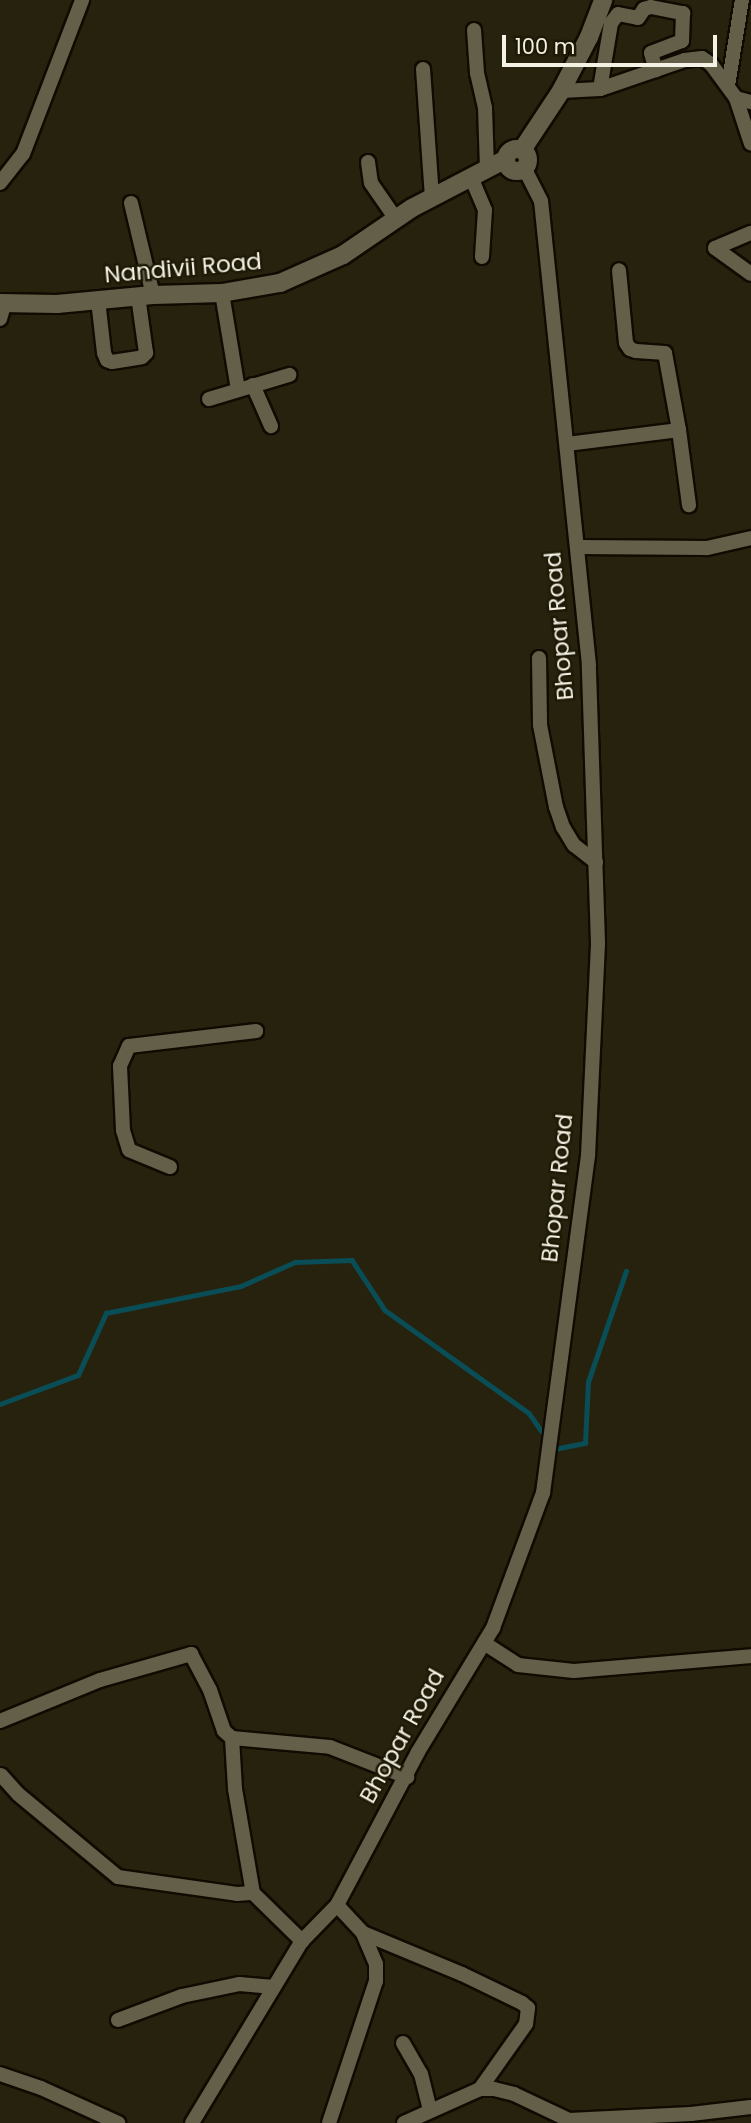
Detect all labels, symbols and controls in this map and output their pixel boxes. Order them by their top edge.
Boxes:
scale bar [506,21,721,65]
text: 100 m [515,32,575,61]
street label: Nandivii Road [103,247,263,289]
street label: Bhopar Road [539,551,579,701]
street label: Bhopar Road [535,1112,579,1264]
street label: Bhopar Road [354,1664,450,1808]

